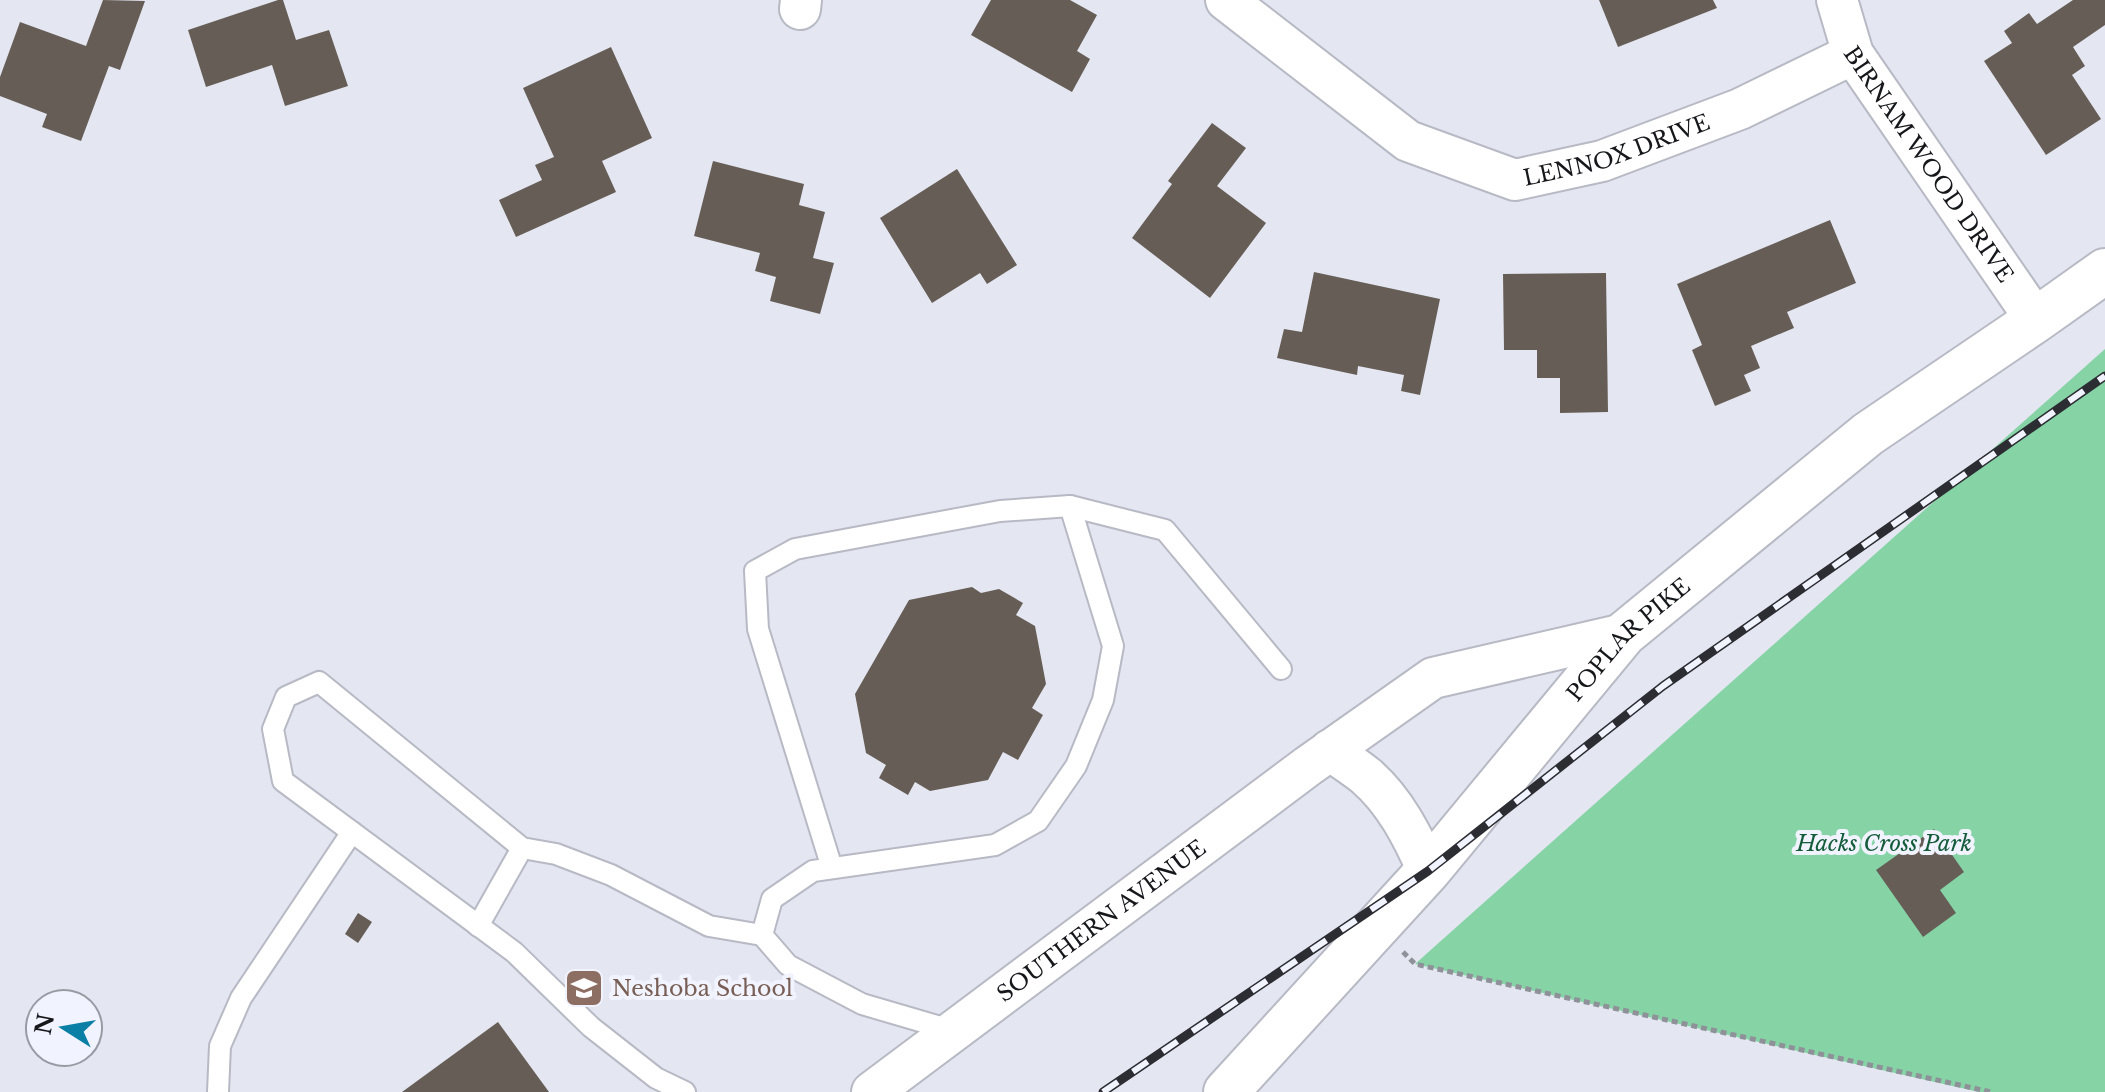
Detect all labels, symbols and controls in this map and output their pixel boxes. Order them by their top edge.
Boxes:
street label: BIRNAM WOOD DRIVE [1838,41,2019,288]
street label: LENNOX DRIVE [1521,109,1714,192]
street label: POPLAR PIKE [1561,573,1696,707]
park label: Hacks Cross Park [1795,830,1972,857]
street label: SOUTHERN AVENUE [992,834,1211,1008]
school or university icon: Neshoba School [563,967,605,1009]
place label: Neshoba School [612,975,793,1002]
north arrow [24,988,104,1068]
text: N [30,1011,60,1037]

